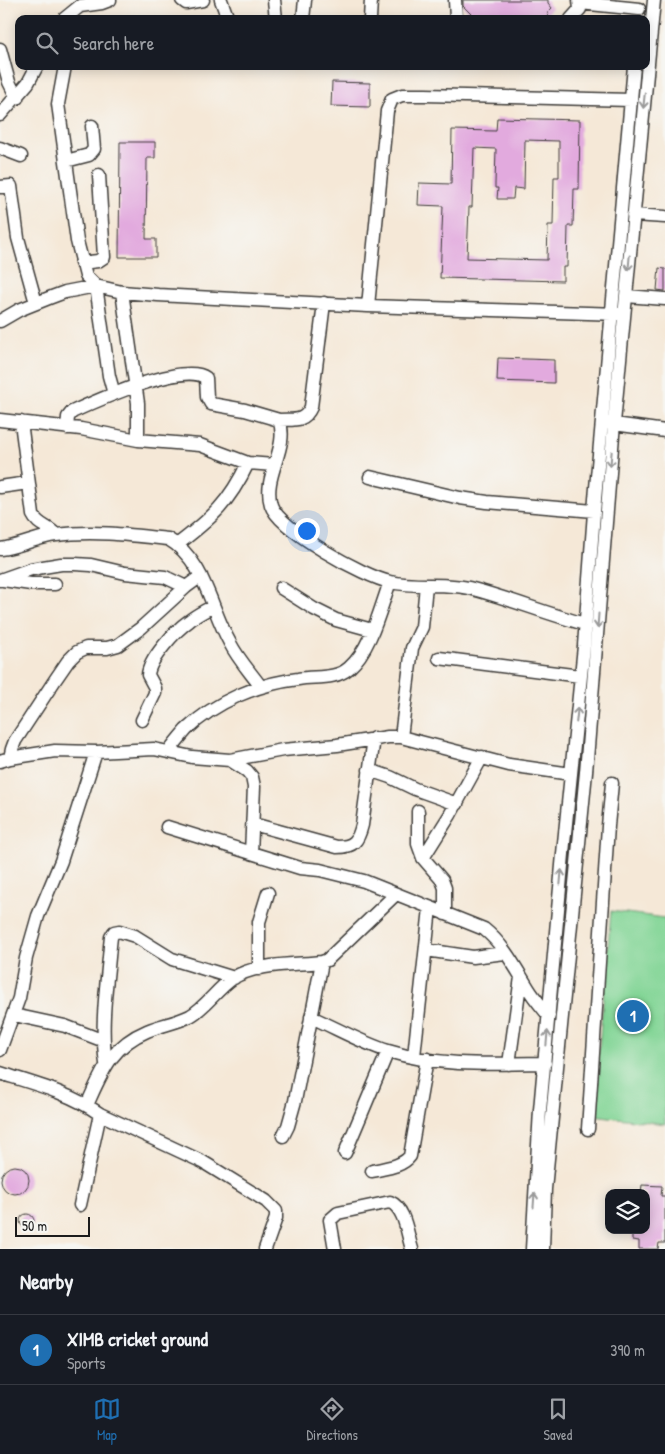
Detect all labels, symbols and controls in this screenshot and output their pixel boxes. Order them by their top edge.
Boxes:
search box [15,15,650,70]
icon: search [33,29,61,57]
text: Search here [73,30,154,56]
one-way arrow [639,92,649,108]
one-way arrow [624,254,634,270]
one-way arrow [606,451,616,467]
your location [294,518,320,544]
one-way arrow [593,613,602,629]
one-way arrow [572,707,582,723]
one-way arrow [556,869,566,885]
pin: 1 [617,997,649,1035]
one-way arrow [542,1031,552,1047]
map controls [605,1189,650,1234]
button: layers [605,1189,650,1234]
one-way arrow [529,1193,539,1209]
scale bar [15,1214,90,1237]
text: 50 m [22,1216,47,1235]
text: Nearby [20,1267,73,1296]
text: XIMB cricket ground [67,1326,208,1352]
text: 1 [33,1339,39,1361]
text: 390 m [610,1339,645,1361]
text: Sports [67,1352,105,1374]
tab: Map [93,1395,121,1444]
tab: Directions [306,1395,358,1444]
tab: Saved [544,1395,572,1444]

